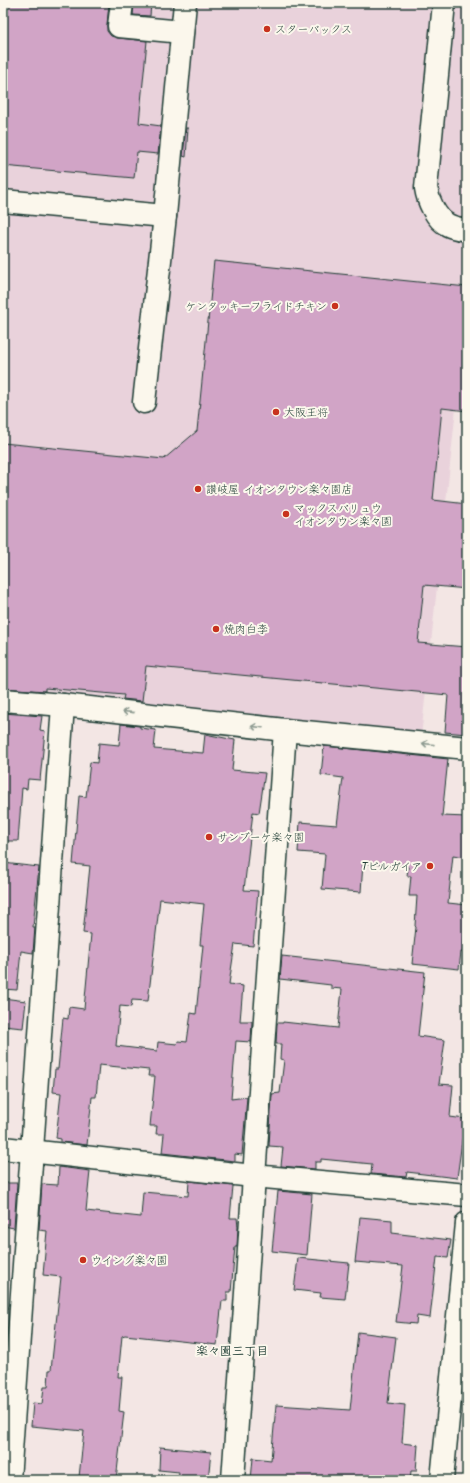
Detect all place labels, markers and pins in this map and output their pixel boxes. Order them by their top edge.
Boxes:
place label: スターバックス [275,21,352,39]
marker: スターバックス [262,24,272,34]
place label: ケンタッキーフライドチキン [185,298,327,316]
marker: ケンタッキーフライドチキン [330,301,340,311]
place label: 大阪王将 [284,404,328,422]
marker: 大阪王将 [271,407,281,417]
place label: 讃岐屋 イオンタウン楽々園店 [206,481,353,499]
marker: 讃岐屋 イオンタウン楽々園店 [193,484,203,494]
place label: マックスバリュウ イオンタウン楽々園 [294,500,392,531]
marker: マックスバリュウ イオンタウン楽々園 [281,509,291,519]
place label: 焼肉白李 [224,621,268,639]
marker: 焼肉白李 [211,624,221,634]
place label: サンブーケ楽々園 [217,829,304,847]
marker: サンブーケ楽々園 [204,832,214,842]
place label: Tビルガイア [362,858,422,876]
marker: Tビルガイア [425,861,435,871]
place label: ウイング楽々園 [91,1252,168,1270]
marker: ウイング楽々園 [78,1255,88,1265]

